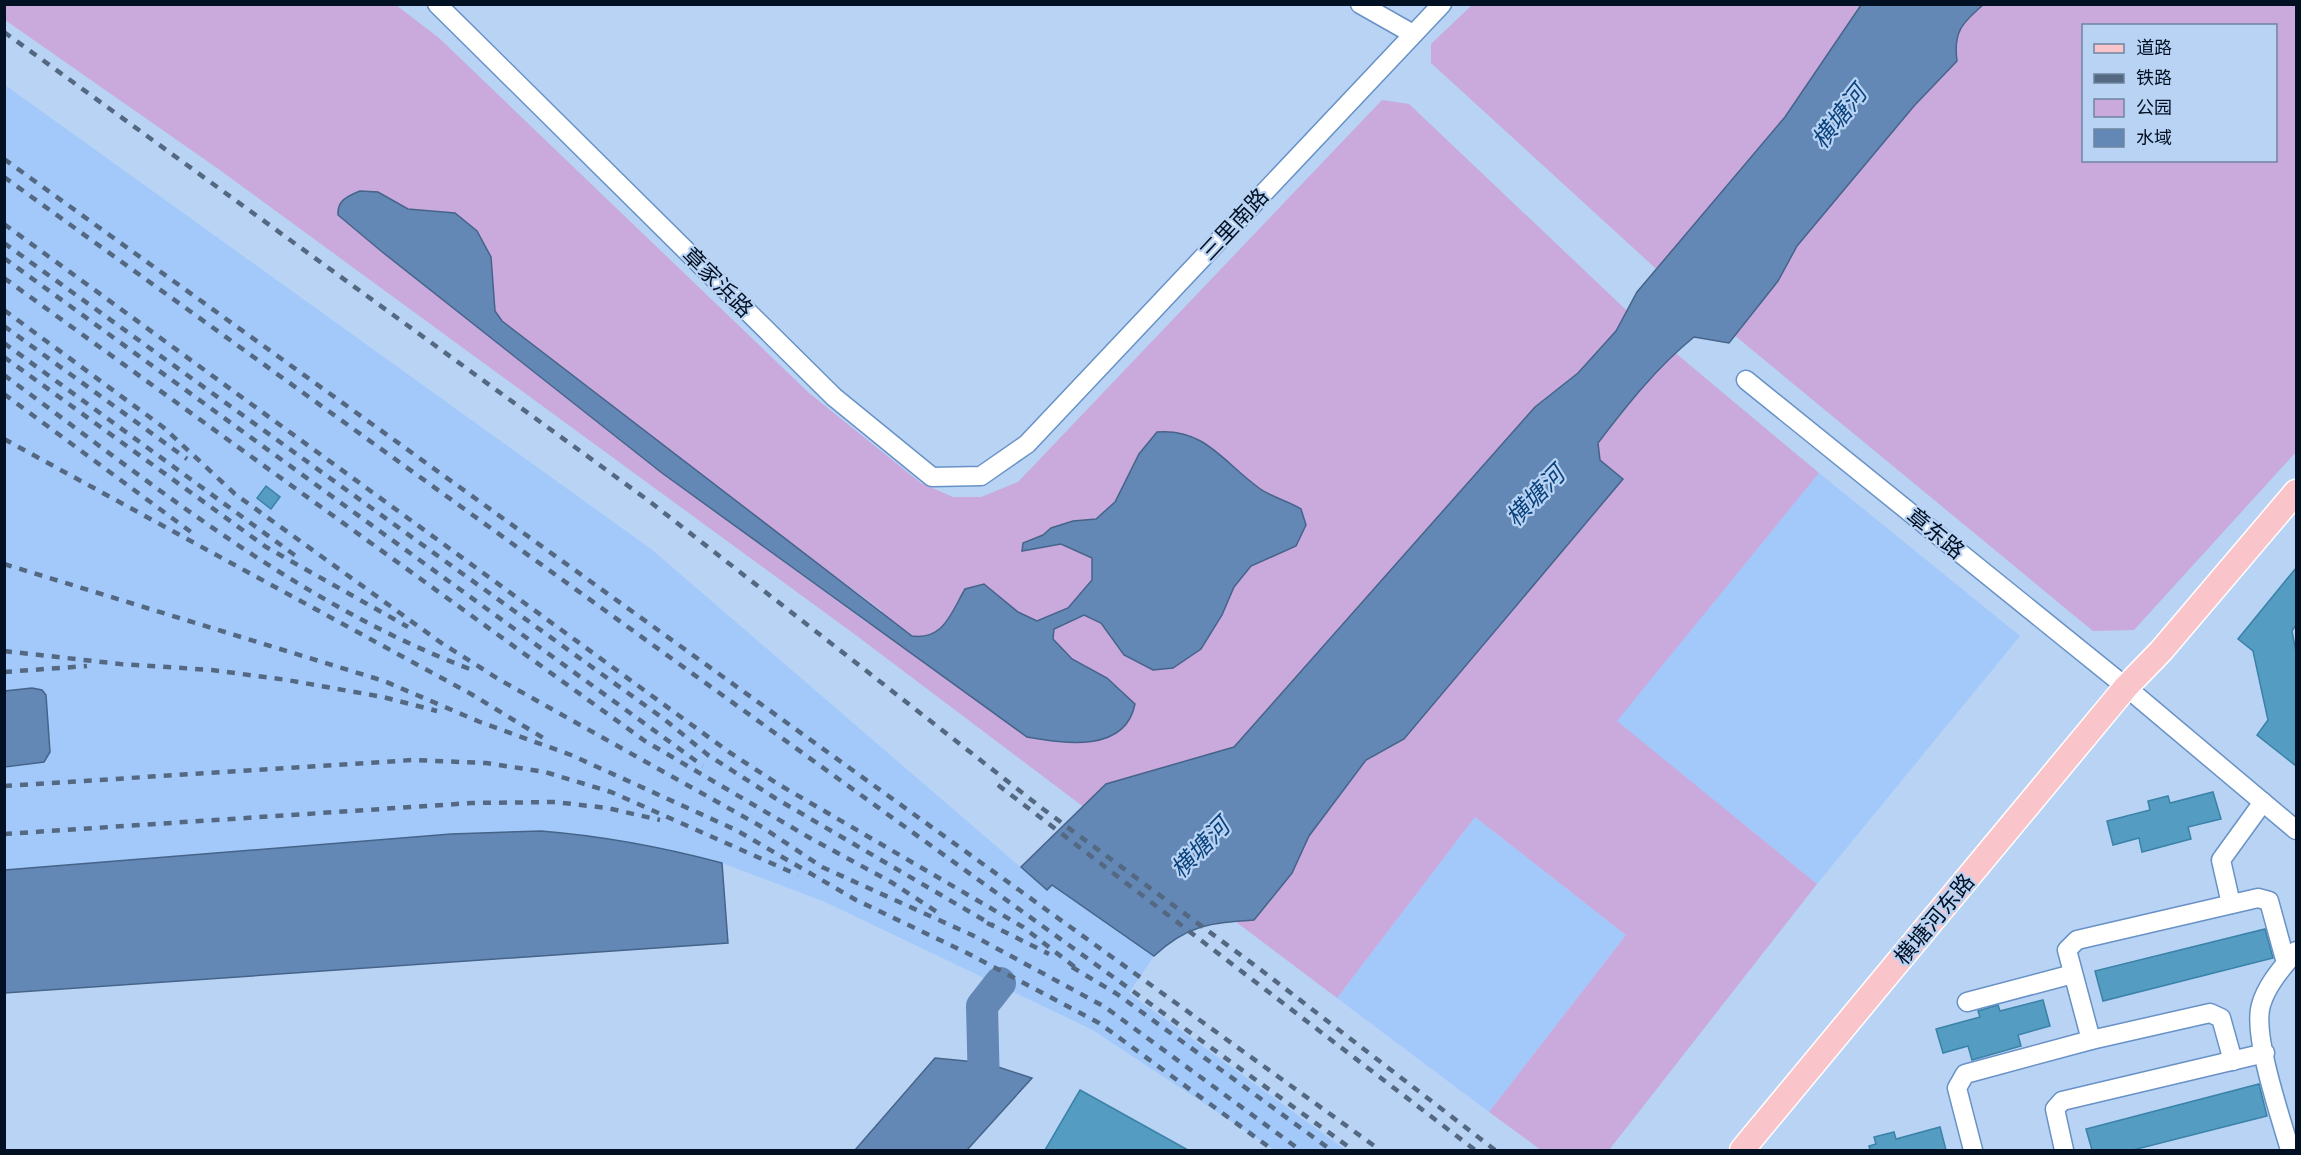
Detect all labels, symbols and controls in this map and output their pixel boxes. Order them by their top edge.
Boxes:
legend [2082,24,2277,162]
text: 道路 [2136,36,2172,59]
text: 铁路 [2136,66,2172,89]
water label: 横塘河 [1805,76,1876,155]
text: 公园 [2136,96,2172,119]
text: 水域 [2136,126,2172,149]
street label: 三里南路 [1194,182,1274,266]
street label: 章家浜路 [677,241,759,323]
water label: 横塘河 [1499,456,1574,533]
street label: 章东路 [1902,501,1970,565]
water label: 横塘河 [1164,808,1239,885]
street label: 横塘河东路 [1888,868,1980,970]

